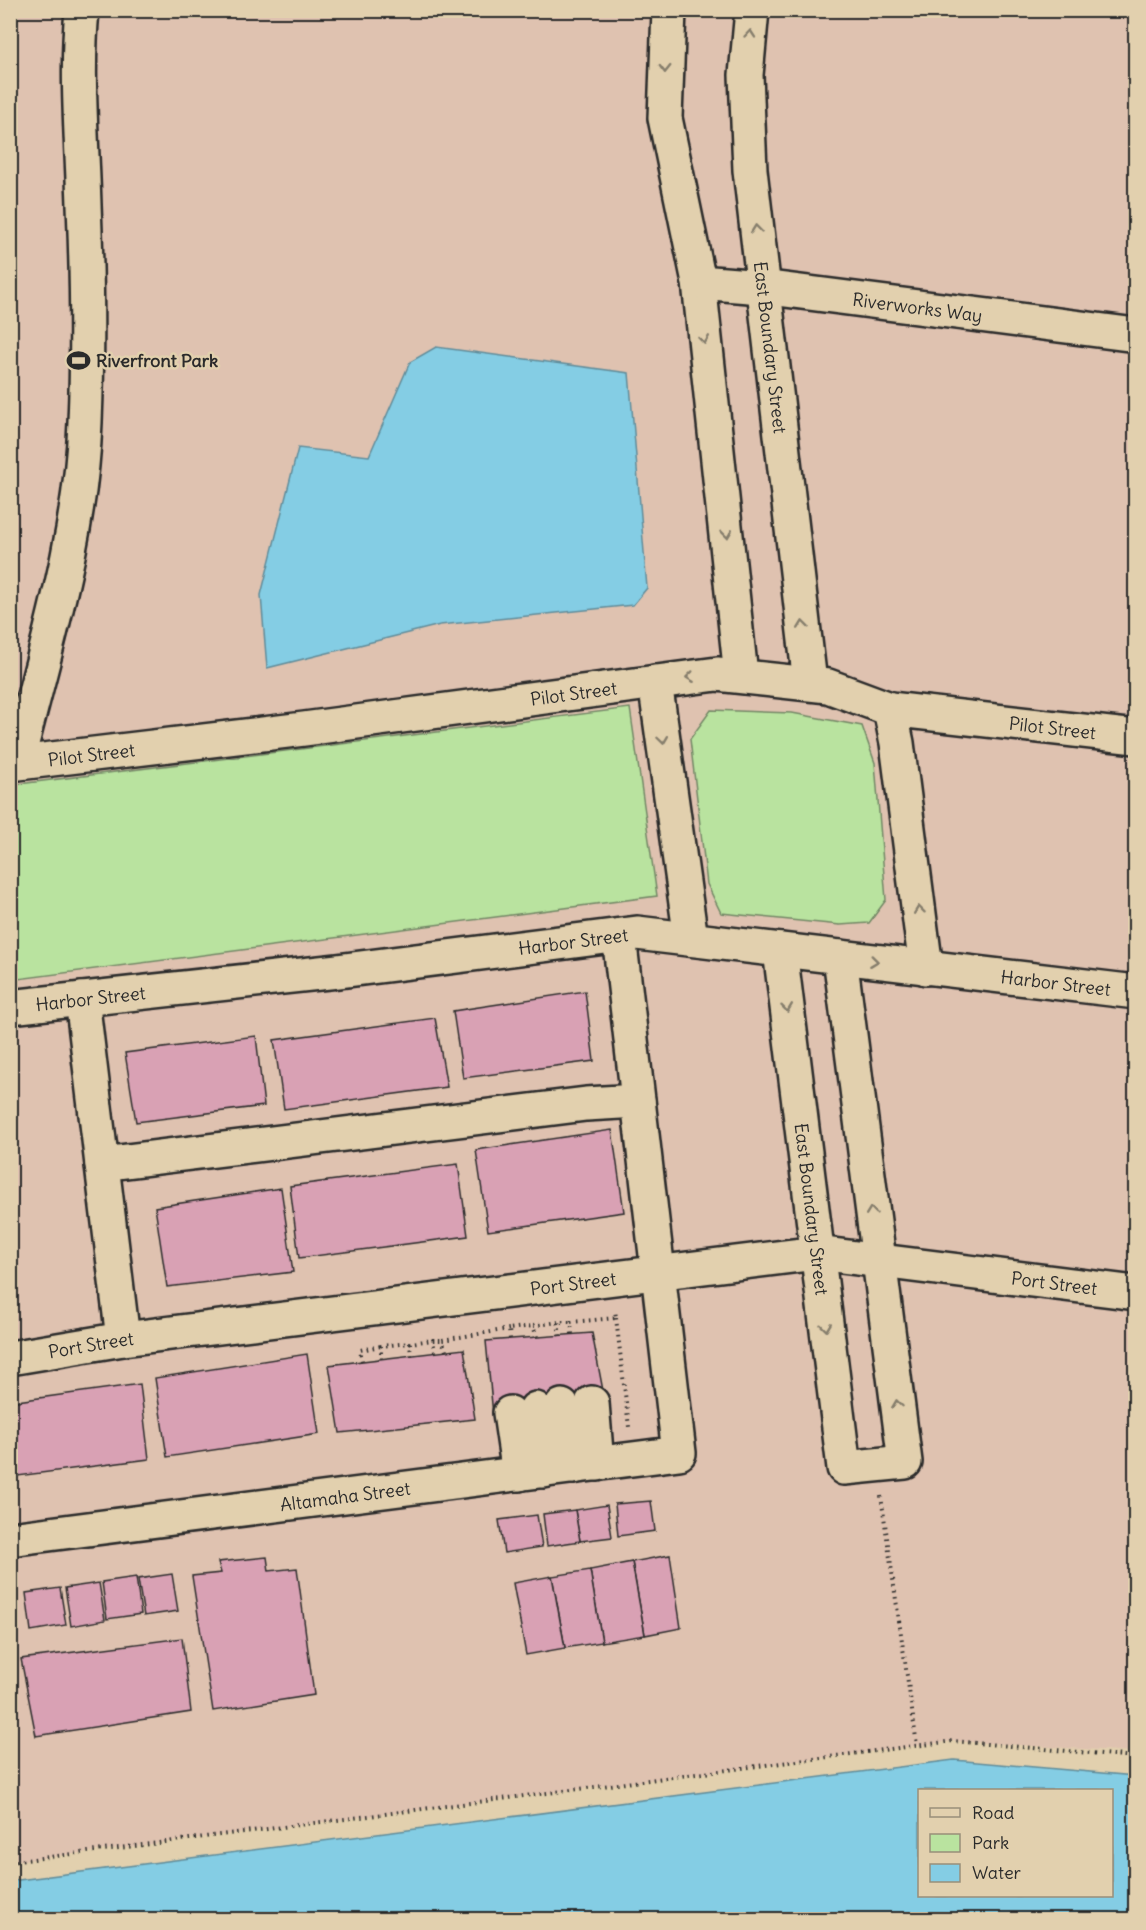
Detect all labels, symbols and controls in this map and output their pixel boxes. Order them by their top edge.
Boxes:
one-way arrow [743,30,756,39]
one-way arrow [659,64,672,73]
one-way arrow [750,224,763,233]
street label: East Boundary Street [749,260,792,435]
street label: Riverworks Way [851,287,984,327]
one-way arrow [698,336,710,345]
sports icon: Riverfront Park [65,347,91,373]
place label: Riverfront Park [96,349,218,372]
one-way arrow [720,529,733,539]
one-way arrow [797,621,810,630]
one-way arrow [685,671,694,683]
street label: Pilot Street [529,676,618,710]
street label: Pilot Street [1008,711,1097,744]
one-way arrow [657,735,669,744]
street label: Pilot Street [47,738,136,771]
one-way arrow [913,905,925,914]
street label: Harbor Street [517,923,629,959]
one-way arrow [869,955,878,967]
street label: Harbor Street [1000,965,1112,1000]
street label: Harbor Street [34,981,147,1016]
one-way arrow [780,1003,793,1013]
street label: East Boundary Street [790,1122,834,1296]
one-way arrow [866,1206,878,1215]
street label: Port Street [1010,1266,1099,1300]
street label: Port Street [529,1267,617,1300]
one-way arrow [820,1322,832,1331]
street label: Port Street [46,1326,135,1363]
one-way arrow [891,1399,903,1408]
street label: Altamaha Street [279,1476,412,1516]
legend [918,1789,1113,1897]
text: Road [972,1801,1015,1824]
text: Park [972,1831,1009,1854]
text: Water [972,1861,1022,1884]

